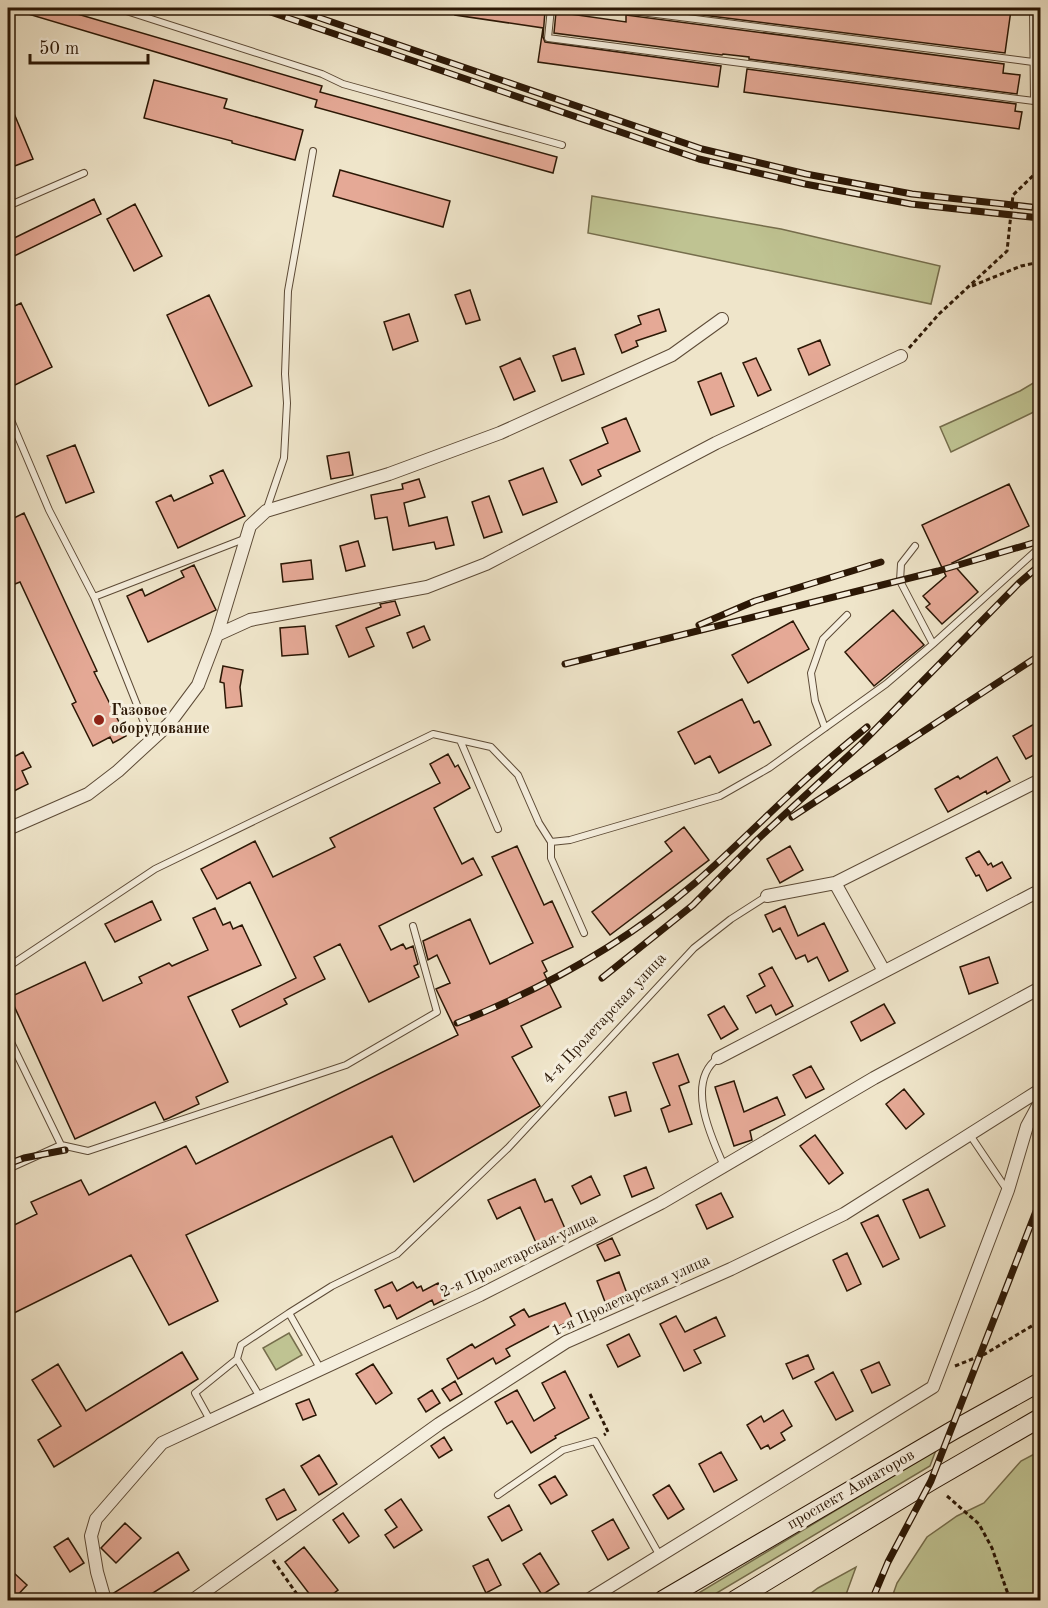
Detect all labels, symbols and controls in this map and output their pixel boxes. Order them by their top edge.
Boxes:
scale bar [30,27,148,65]
text: 50 m [39,40,79,58]
place label: Газовое оборудование [111,703,210,737]
marker: Газовое оборудование [92,713,106,727]
street label: 4-я Пролетарская улица [540,950,670,1088]
street label: 2-я Пролетарская улица [438,1211,600,1301]
street label: 1-я Пролетарская улица [549,1252,713,1340]
street label: проспект Авиаторов [785,1447,917,1533]

